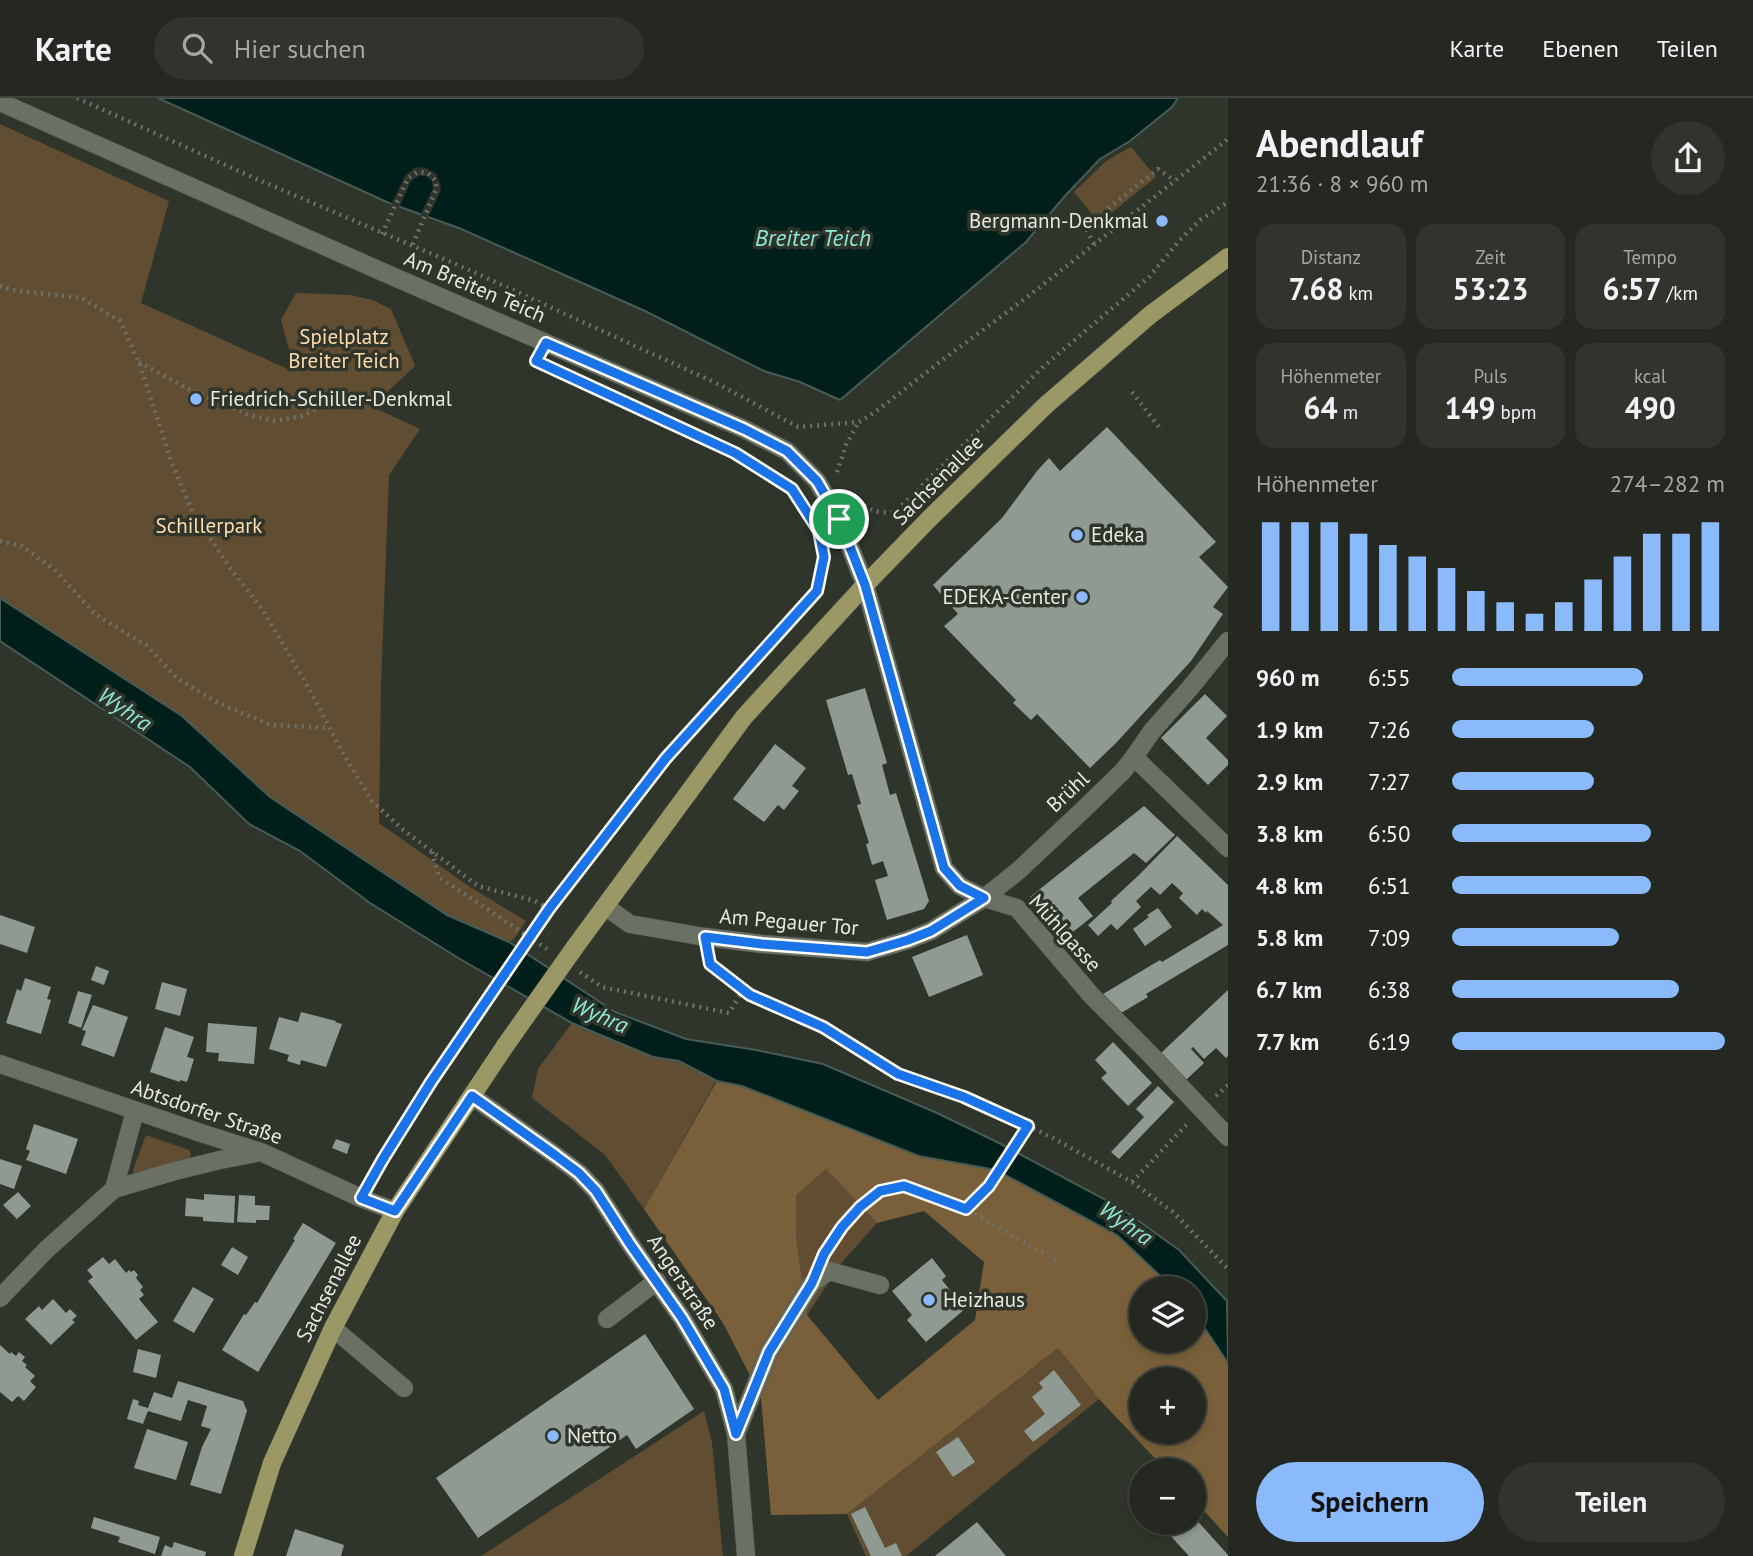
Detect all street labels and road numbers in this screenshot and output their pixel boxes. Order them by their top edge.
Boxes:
street label: Am Breiten Teich [400,245,550,328]
street label: Sachsenallee [887,429,989,531]
street label: Brühl [1041,765,1095,818]
street label: Mühlgasse [1023,888,1107,977]
street label: Am Pegauer Tor [718,902,860,941]
street label: Abtsdorfer Straße [128,1073,286,1150]
street label: Sachsenallee [290,1229,367,1346]
street label: Angerstraße [642,1229,725,1335]

